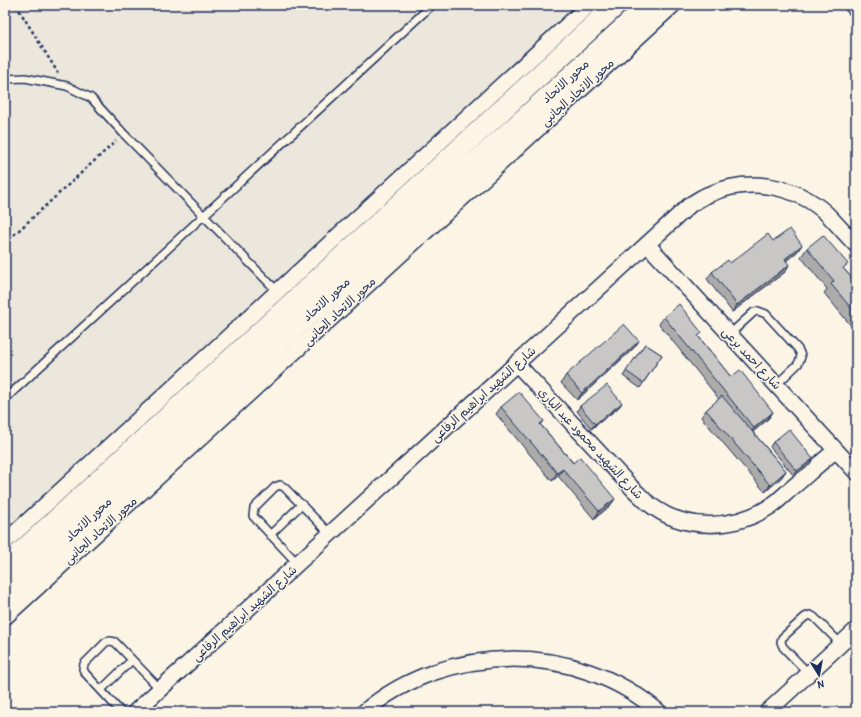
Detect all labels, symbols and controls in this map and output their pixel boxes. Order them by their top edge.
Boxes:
street label: محور الاتحاد الجانبى [536,54,618,130]
street label: محور الاتحاد [538,55,592,107]
street label: محور الاتحاد [299,273,353,325]
street label: محور الاتحاد الجانبى [299,273,379,349]
street label: شارع احمد برعى [718,323,785,394]
street label: شارع الشهيد ابراهيم الرفاعى [427,342,540,447]
street label: شارع الشهيد محمود عبد الباري [534,383,647,503]
street label: محور الاتحاد الجانبى [59,492,141,568]
street label: محور الاتحاد [61,493,115,545]
street label: شارع الشهيد ابراهيم الرفاعى [188,561,301,666]
north arrow [799,655,839,695]
text: N [817,677,825,692]

